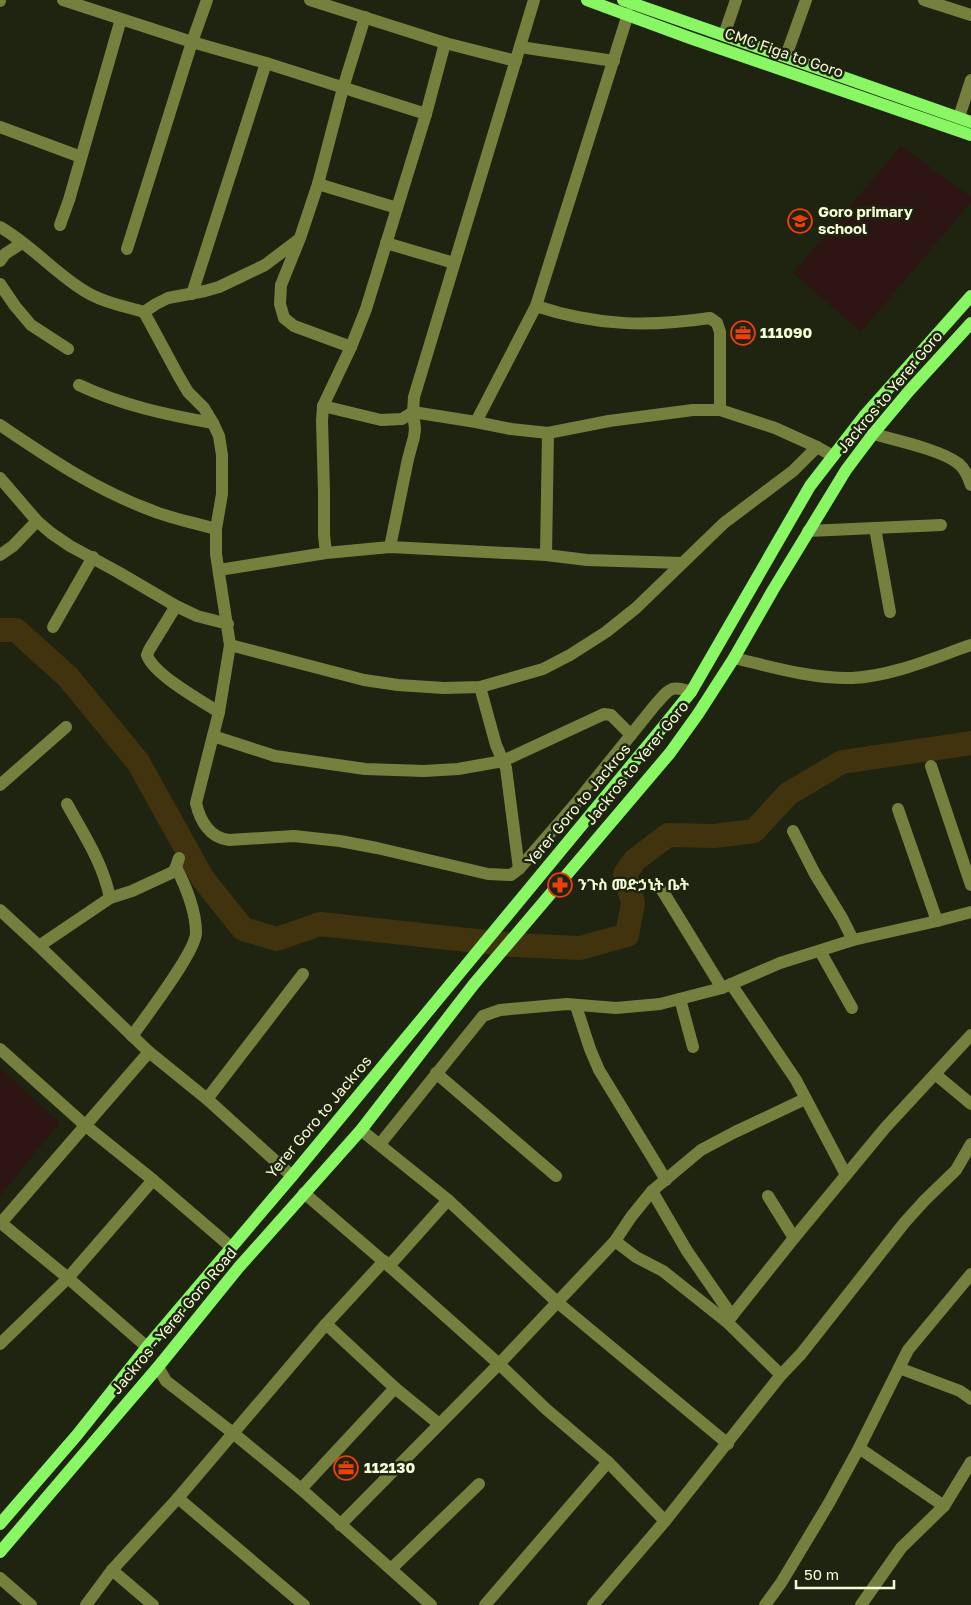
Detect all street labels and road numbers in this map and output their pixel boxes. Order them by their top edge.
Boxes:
street label: CMC Figa to Goro [723,23,846,81]
street label: Jackros to Yerer Goro [833,327,946,456]
street label: Jackros to Yerer Goro [581,697,692,828]
street label: Yerer Goro to Jackros [521,740,634,869]
street label: Yerer Goro to Jackros [262,1052,375,1181]
street label: Jackros - Yerer Goro Road [107,1244,240,1397]

